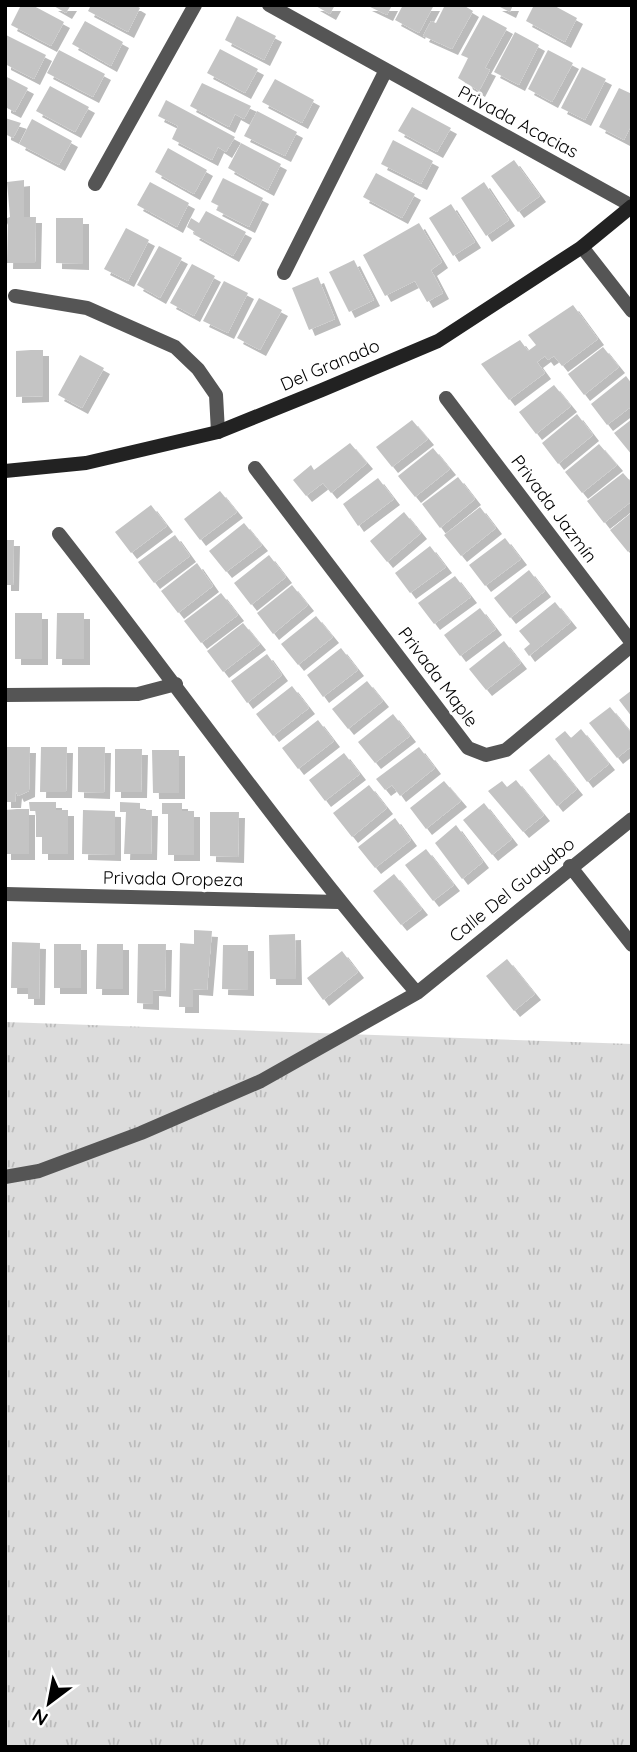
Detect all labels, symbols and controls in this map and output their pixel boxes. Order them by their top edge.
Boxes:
street label: Privada Acacias [454,80,582,163]
street label: Del Granado [277,333,383,396]
street label: Privada Jazmín [506,450,602,567]
street label: Privada Maple [393,622,484,731]
street label: Calle Del Guayabo [444,832,579,947]
street label: Privada Oropeza [103,866,243,891]
north arrow [14,1668,84,1738]
text: N [28,1704,52,1731]

